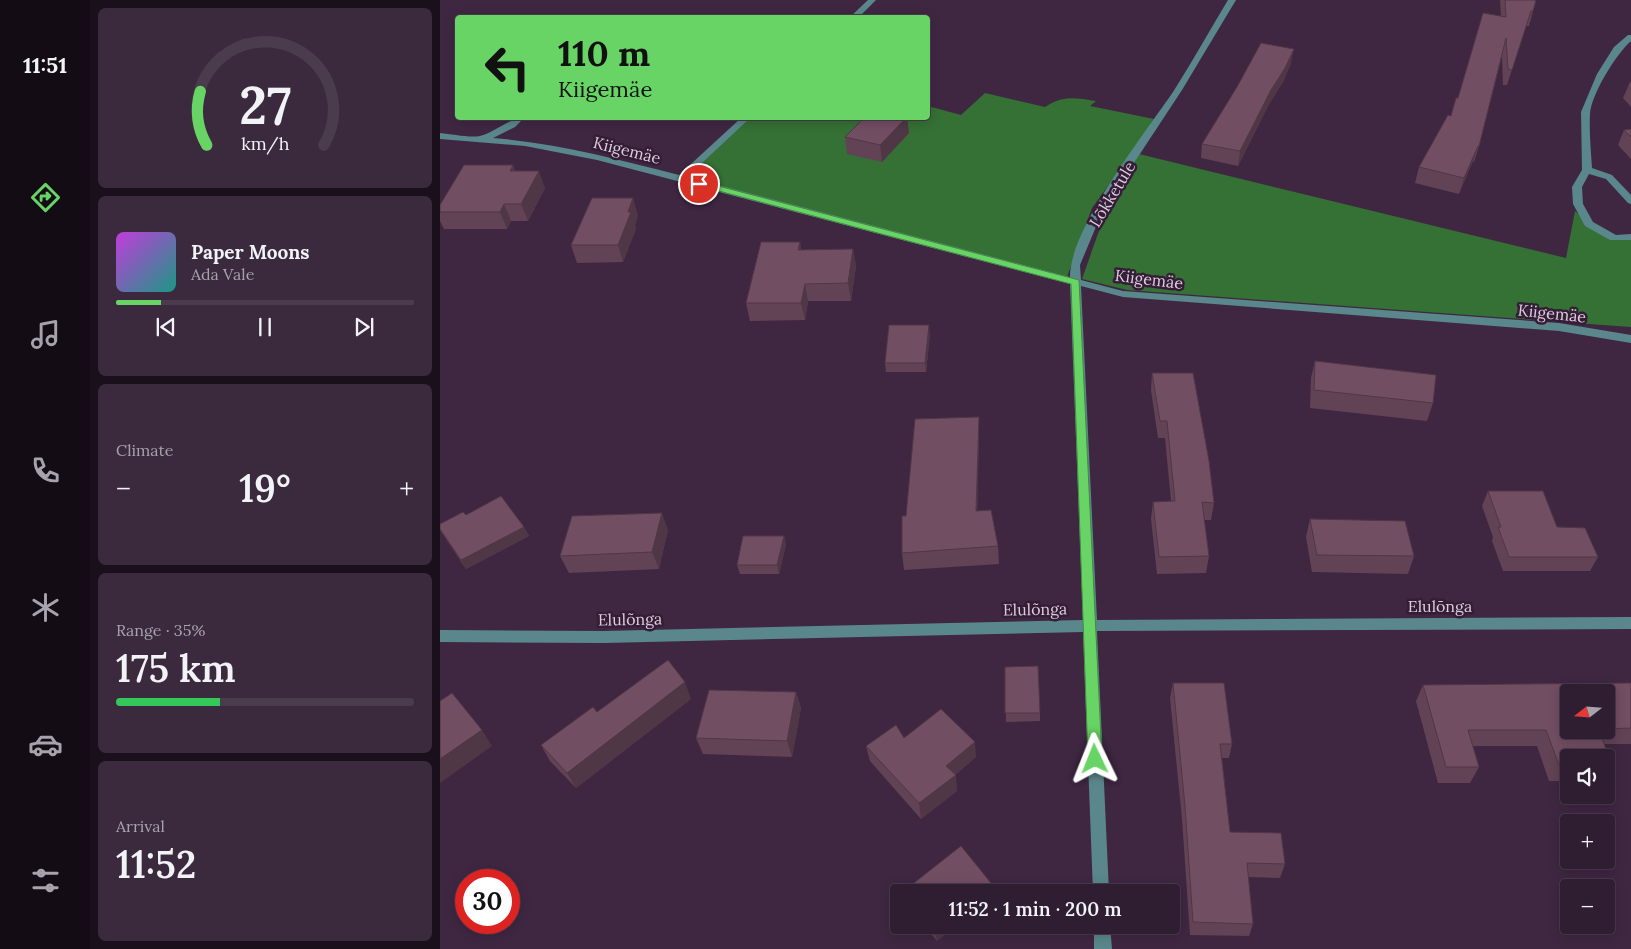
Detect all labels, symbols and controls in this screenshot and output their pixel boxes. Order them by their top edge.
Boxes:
text: 110 m [558,31,650,76]
icon: left [475,35,540,100]
text: 11:51 [23,51,67,79]
text: 27 [239,72,291,138]
text: Kiigemäe [558,75,652,103]
text: km/h [241,132,289,155]
street label: Kiigemäe [591,132,663,168]
street label: Lõkketule [1085,157,1140,230]
pin [678,163,720,205]
icon: arrive [685,170,713,198]
icon: directions [28,180,63,215]
text: Paper Moons [191,240,310,264]
text: Ada Vale [191,264,254,284]
street label: Kiigemäe [1114,265,1185,293]
street label: Kiigemäe [1517,299,1587,327]
icon: previous [152,313,180,341]
icon: pause [251,313,279,341]
icon: next [350,313,378,341]
icon: music [28,317,63,352]
text: Climate [116,440,173,460]
icon: phone [28,453,63,488]
text: 19° [239,464,291,512]
text: − [116,471,131,507]
text: + [399,471,414,507]
icon: climate [28,590,63,625]
street label: Elulõnga [1408,596,1472,616]
street label: Elulõnga [1003,598,1067,620]
street label: Elulõnga [598,608,662,630]
text: Range · 35% [116,620,205,640]
text: 175 km [116,644,236,692]
north arrow [1560,684,1615,739]
map controls [1560,684,1615,934]
icon: car [28,727,63,762]
position arrow [1068,732,1120,784]
button: sound [1560,749,1615,804]
button: + [1560,814,1615,869]
text: Arrival [116,816,165,836]
text: 11:52 [116,840,196,888]
icon: filters [28,863,63,898]
speed limit sign: 30 [455,869,520,934]
button: − [1560,879,1615,934]
text: 11:52 · 1 min · 200 m [948,897,1122,921]

